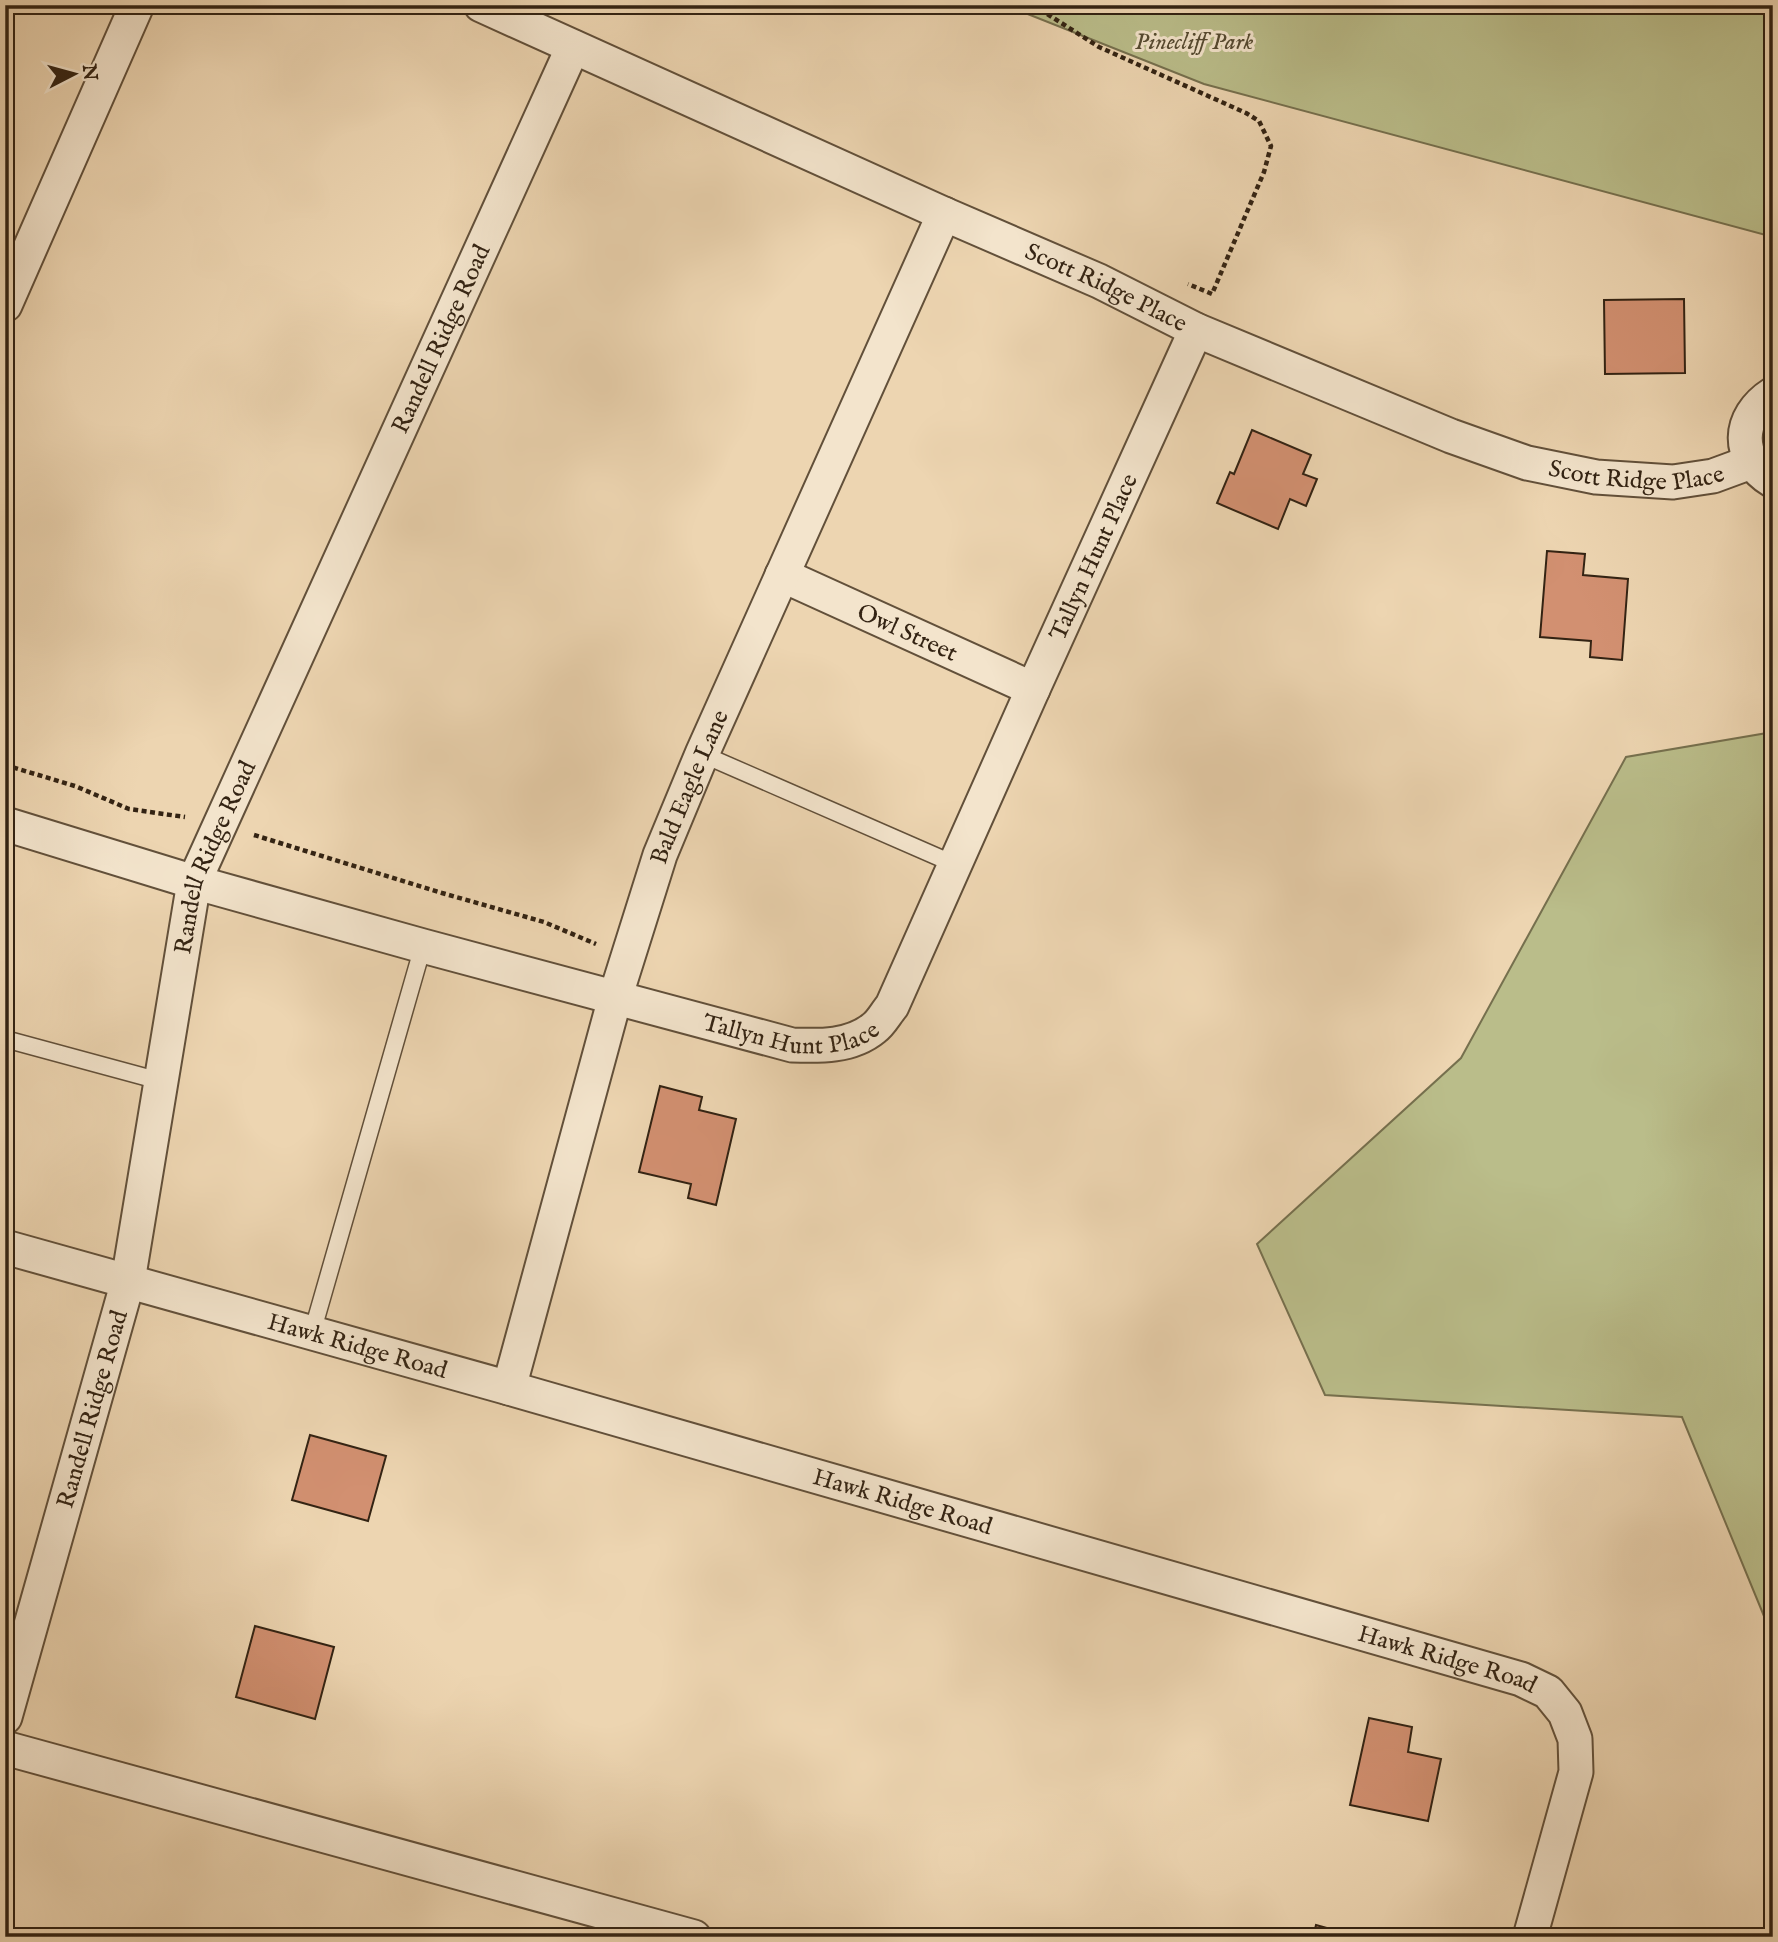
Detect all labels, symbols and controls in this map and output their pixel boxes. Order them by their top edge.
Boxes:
park label: Pinecliff Park [1135,27,1254,58]
north arrow [38,38,108,108]
text: N [76,62,102,82]
street label: Scott Ridge Place [1020,237,1192,340]
street label: Randell Ridge Road [386,240,498,439]
street label: Scott Ridge Place [1546,454,1729,499]
street label: Tallyn Hunt Place [1043,469,1146,646]
street label: Owl Street [852,597,962,670]
street label: Bald Eagle Lane [644,705,737,868]
street label: Randell Ridge Road [168,756,264,956]
street label: Tallyn Hunt Place [697,1004,877,1032]
text: Tallyn Hunt Place [699,1008,886,1062]
street label: Randell Ridge Road [51,1307,136,1512]
street label: Hawk Ridge Road [264,1307,451,1387]
street label: Hawk Ridge Road [809,1462,996,1543]
street label: Hawk Ridge Road [1354,1619,1542,1701]

